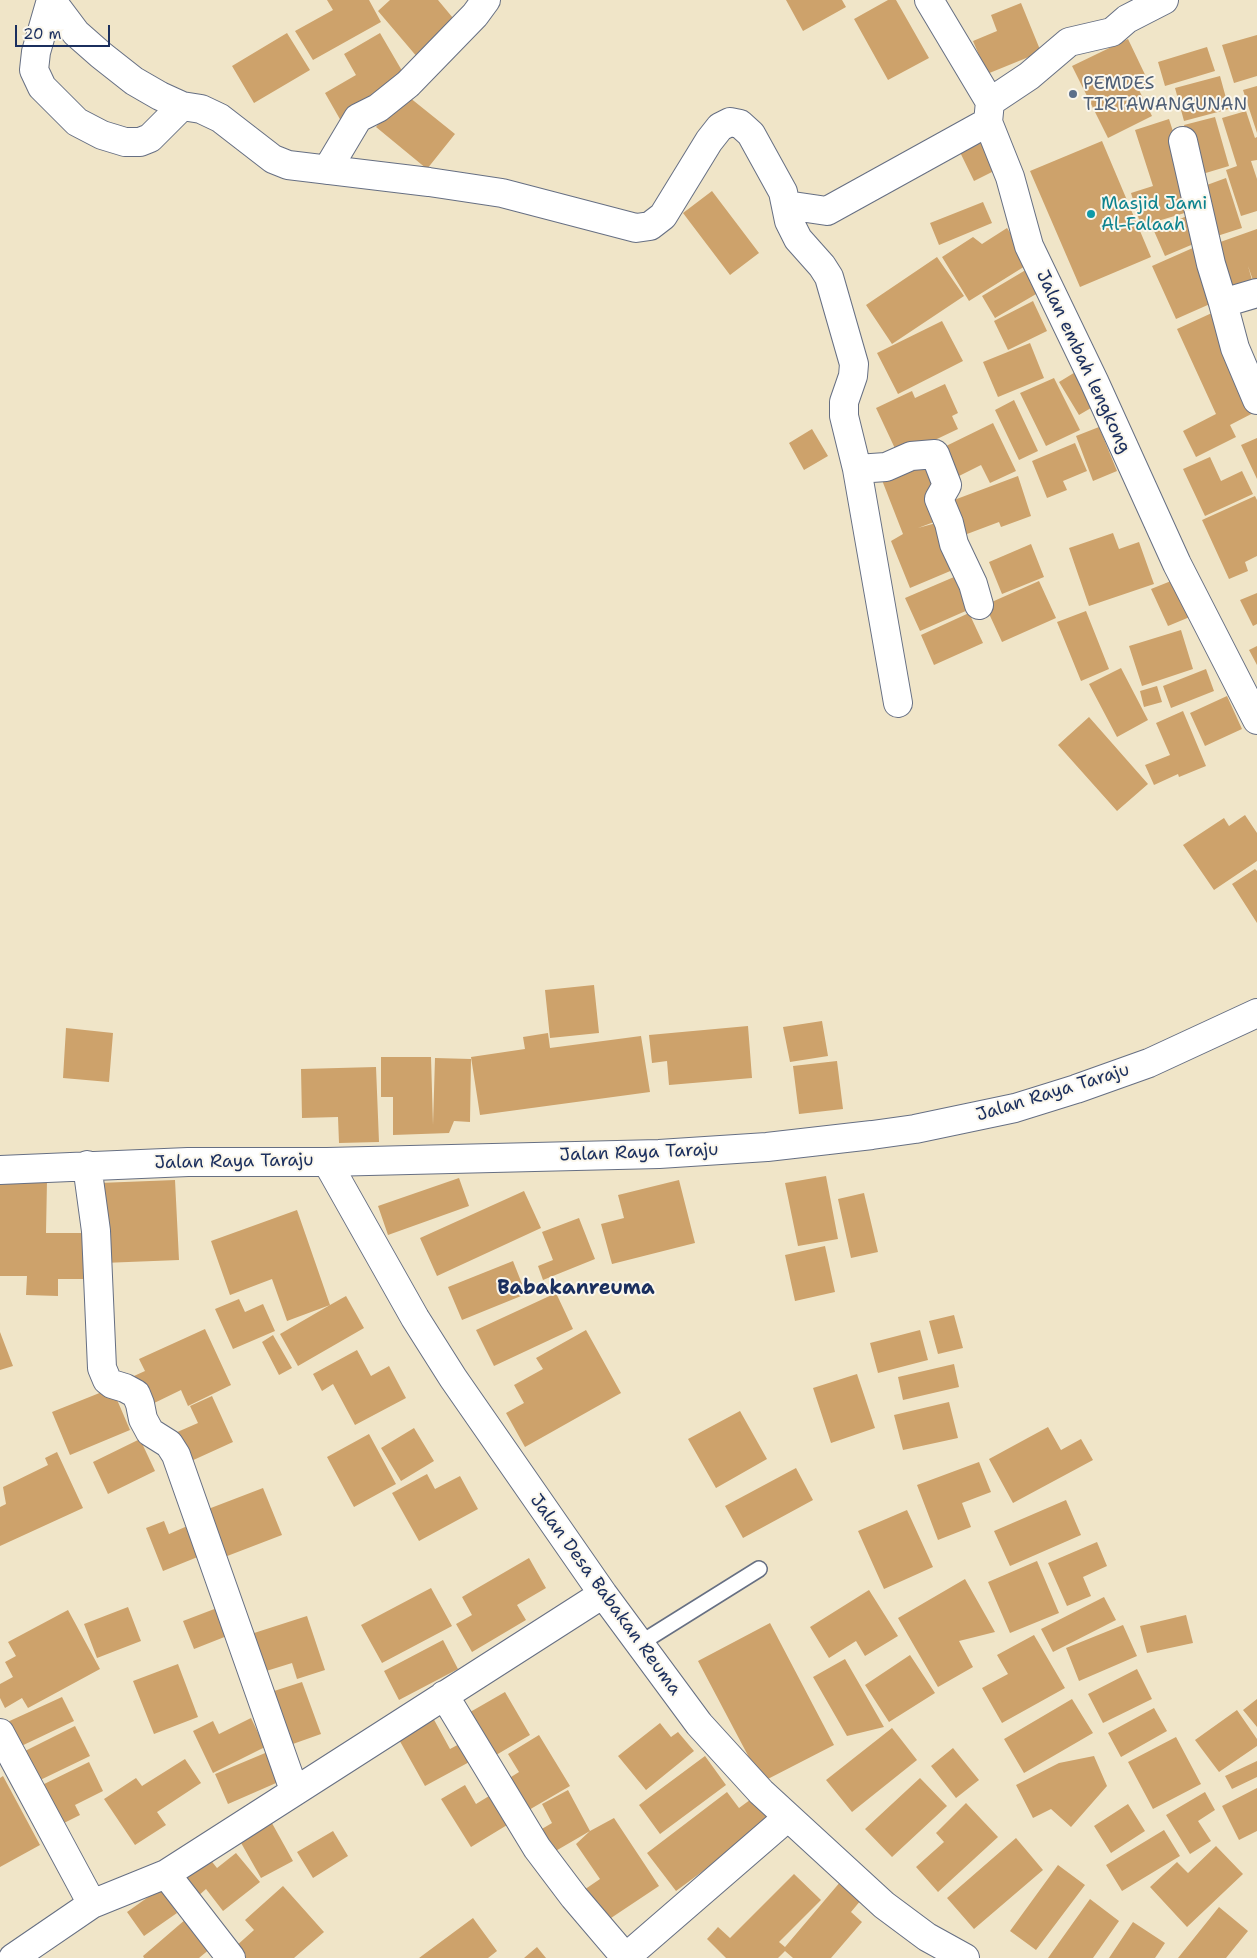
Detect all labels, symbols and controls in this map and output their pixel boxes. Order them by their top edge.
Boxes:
scale bar [18,15,112,47]
text: 20 m [23,24,62,44]
place label: PEMDES TIRTAWANGUNAN [1083,73,1247,116]
marker: PEMDES TIRTAWANGUNAN [1067,88,1079,100]
place label: Masjid Jami Al-Falaah [1101,193,1207,235]
marker: Masjid Jami Al-Falaah [1085,208,1097,220]
street label: Jalan embah lengkong [1031,267,1135,457]
street label: Jalan Raya Taraju [974,1059,1132,1127]
street label: Jalan Raya Taraju [559,1139,719,1167]
street label: Jalan Raya Taraju [154,1150,314,1174]
district label: Babakanreuma [497,1277,655,1301]
street label: Jalan Desa Babakan Reuma [525,1490,685,1700]

